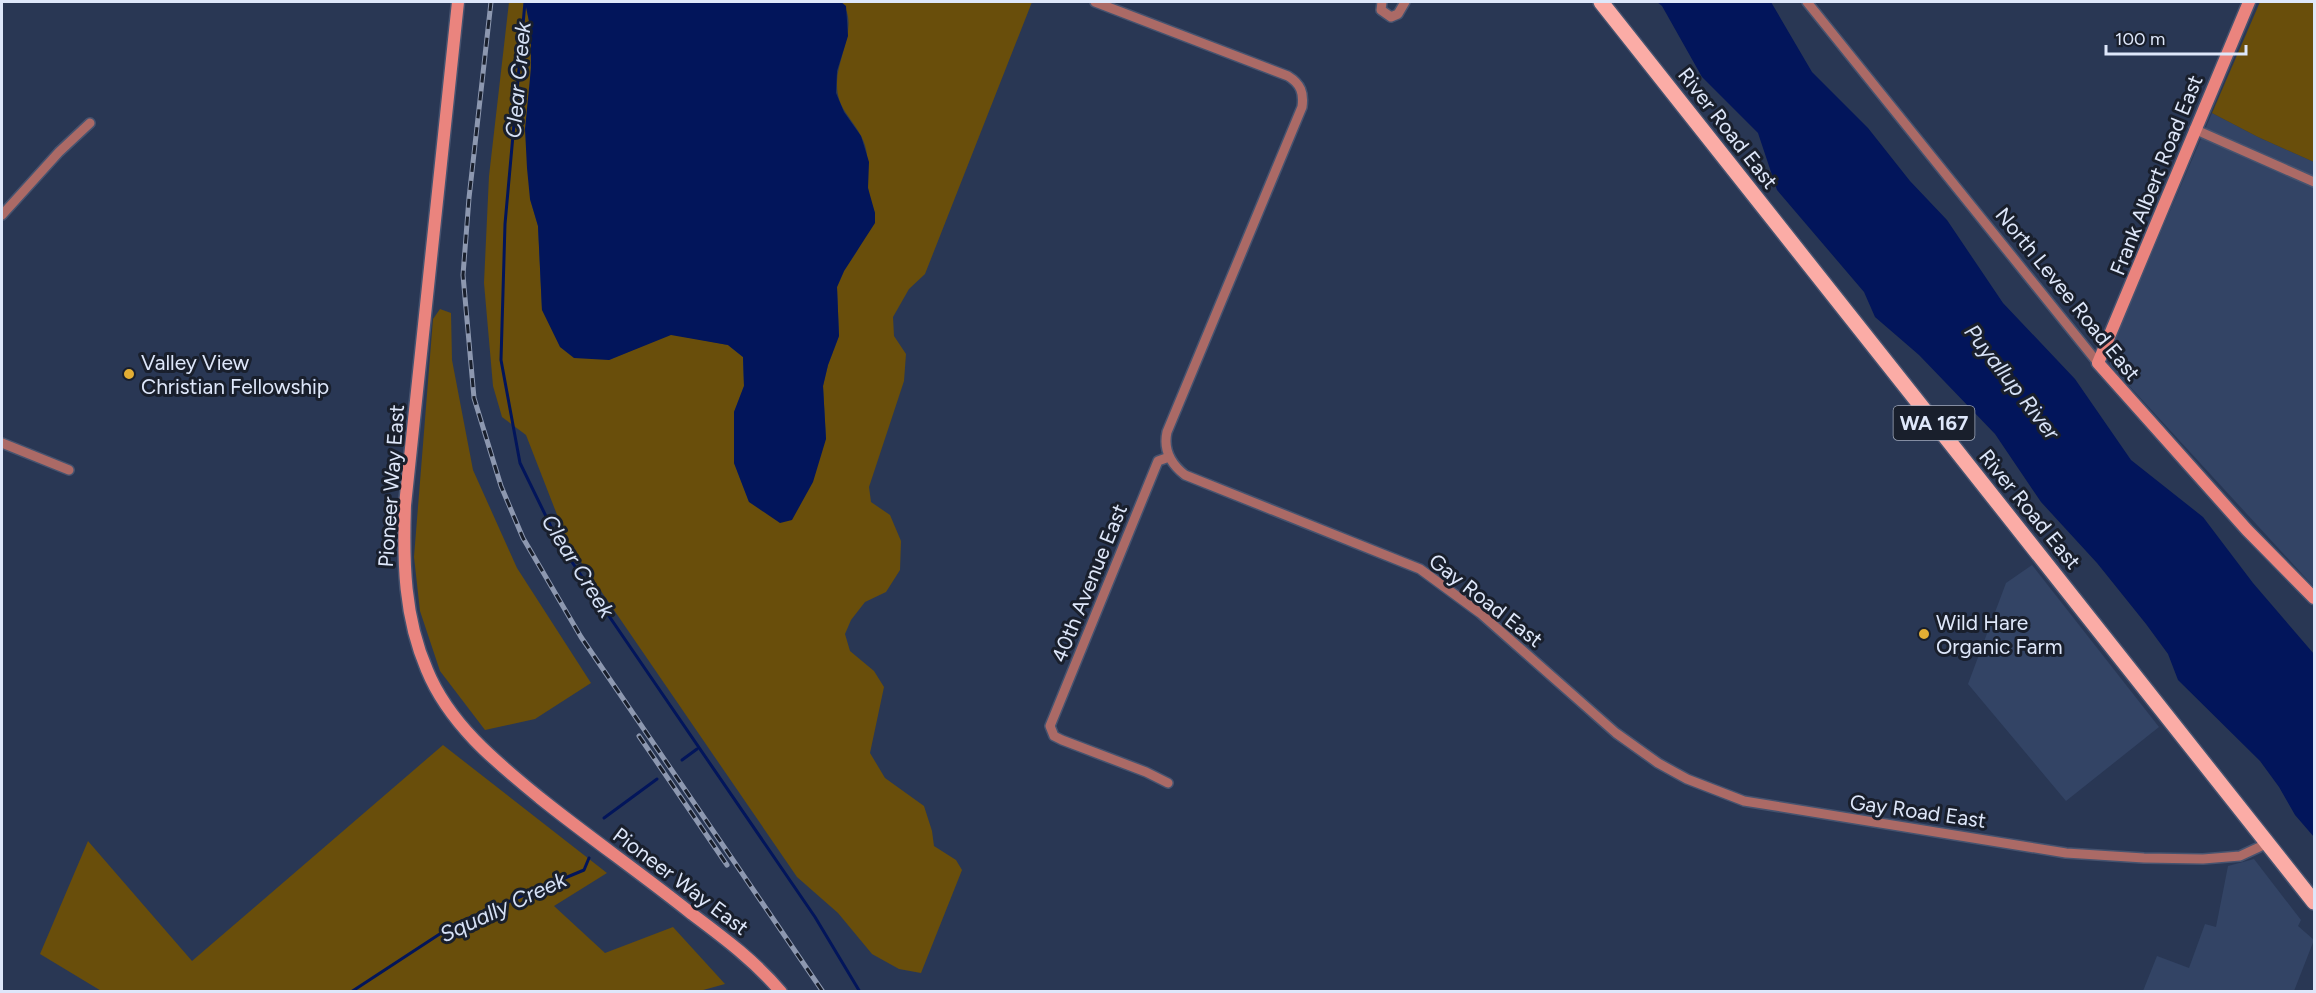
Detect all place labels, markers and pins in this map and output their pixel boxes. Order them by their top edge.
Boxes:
place label: Valley View Christian Fellowship [141,350,329,399]
marker: Valley View Christian Fellowship [122,367,136,381]
place label: Wild Hare Organic Farm [1936,610,2063,659]
marker: Wild Hare Organic Farm [1917,627,1931,641]

